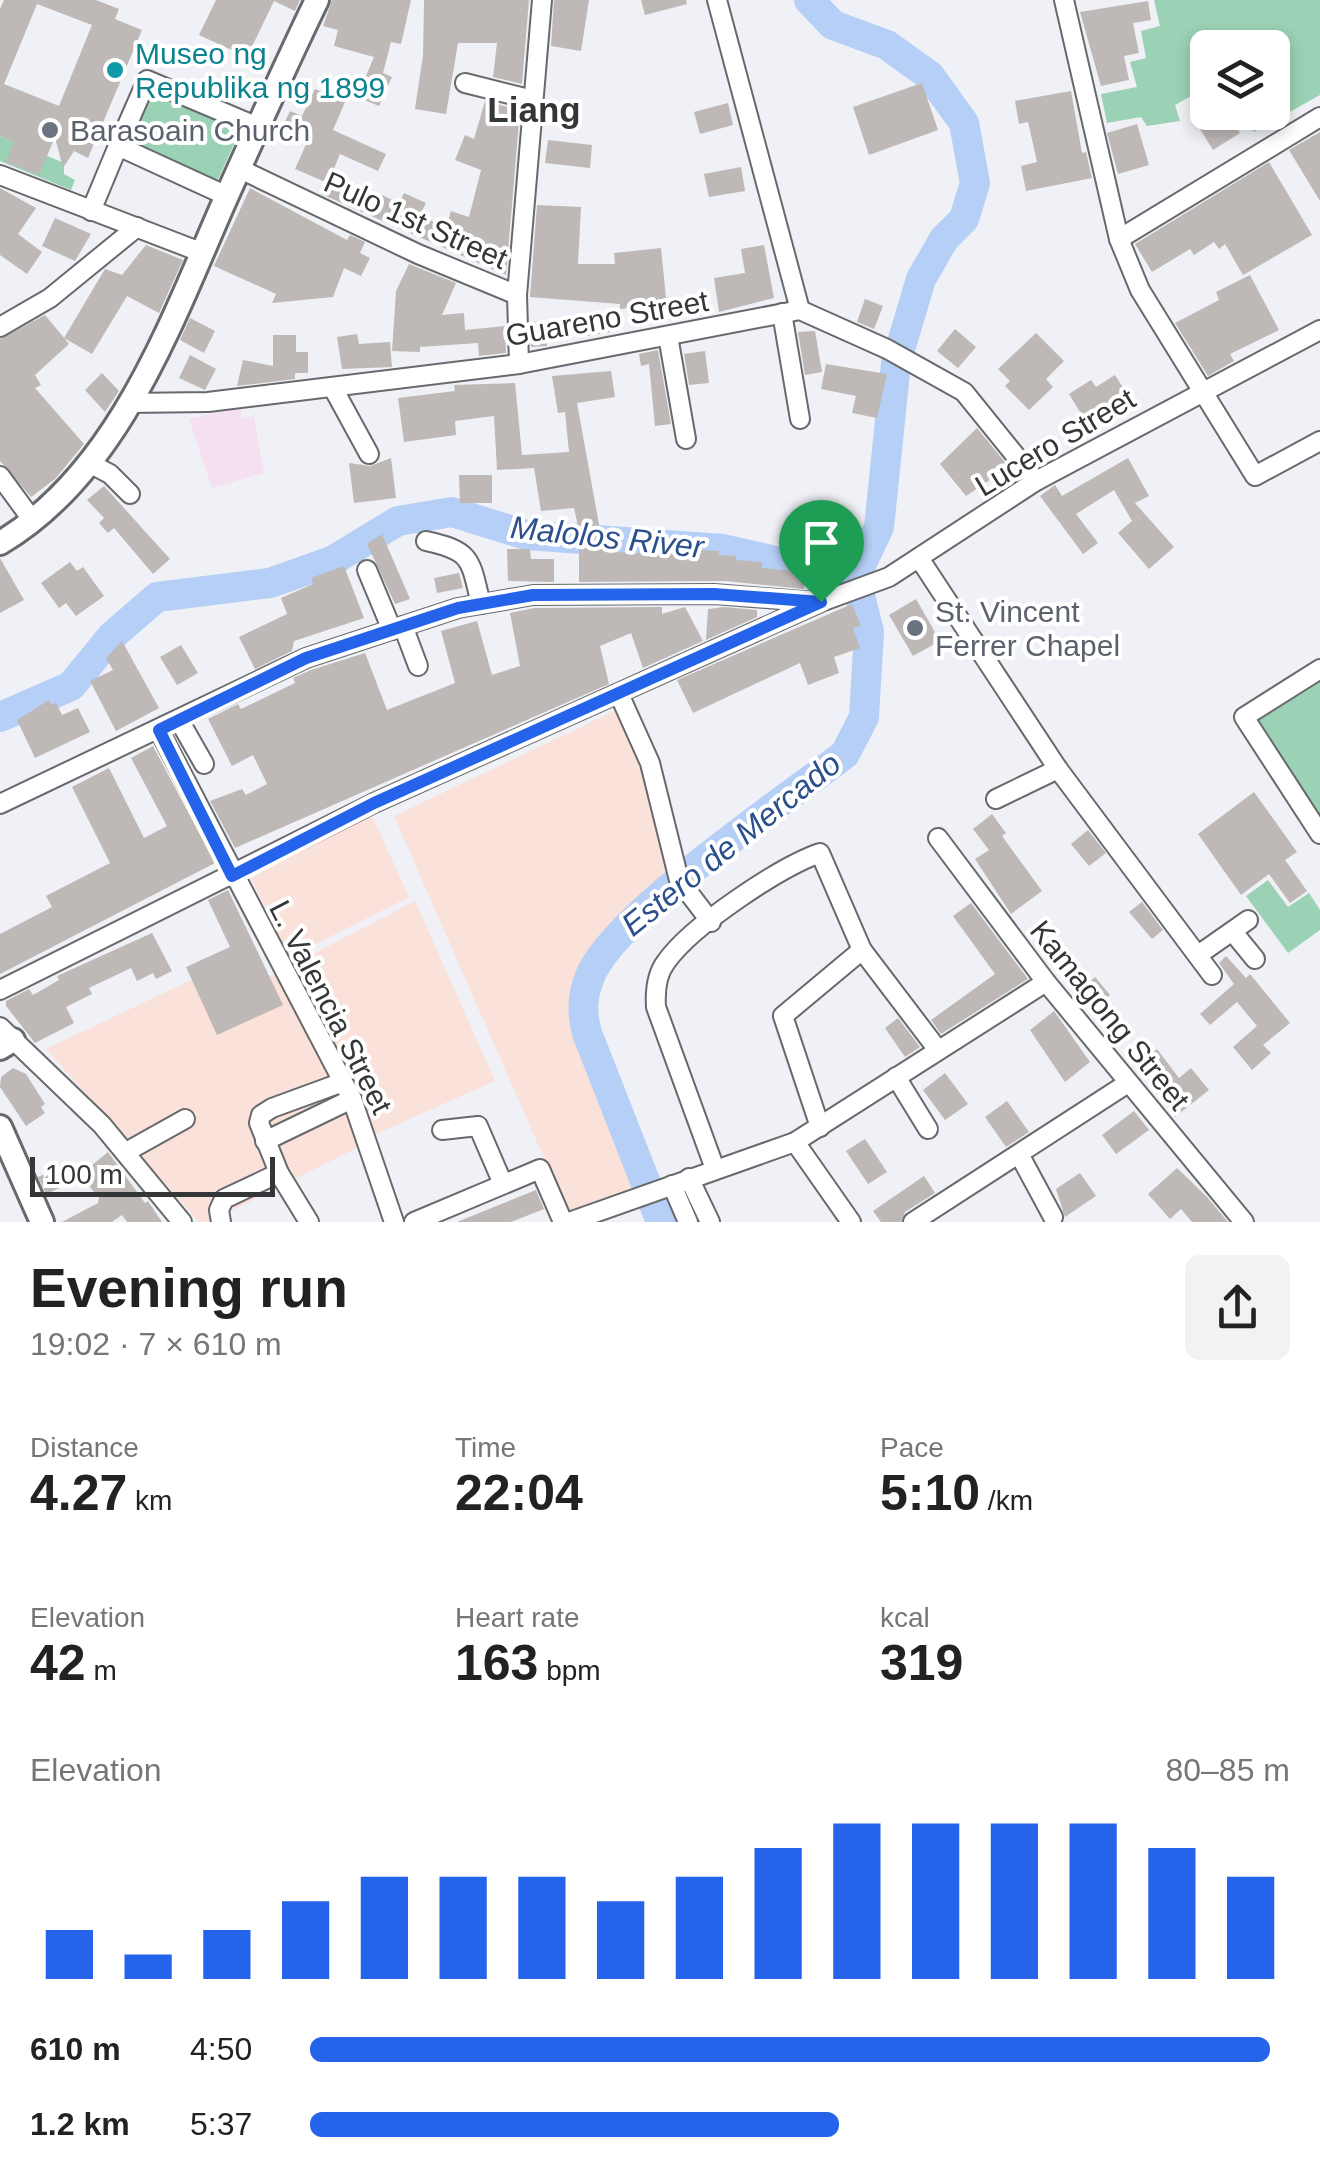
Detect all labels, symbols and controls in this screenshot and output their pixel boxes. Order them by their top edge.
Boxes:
map controls [1190,30,1290,130]
button: layers [1190,30,1290,130]
place label: Museo ng Republika ng 1899 [135,37,385,104]
marker: Museo ng Republika ng 1899 [104,59,126,81]
district label: Liang [487,90,581,129]
place label: Barasoain Church [70,114,310,147]
marker: Barasoain Church [39,119,61,141]
street label: Pulo 1st Street [319,165,513,275]
street label: Guareno Street [503,284,712,352]
street label: Lucero Street [969,381,1141,503]
pin [779,500,864,603]
water label: Malolos River [509,509,707,565]
icon: arrive [794,515,849,570]
place label: St. Vincent Ferrer Chapel [935,595,1120,662]
marker: St. Vincent Ferrer Chapel [904,617,926,639]
water label: Estero de Mercado [615,745,847,943]
street label: L. Valencia Street [263,895,399,1120]
street label: Kamagong Street [1024,914,1197,1117]
scale bar [30,1152,275,1196]
text: 100 m [45,1159,123,1190]
button: share [1185,1255,1290,1360]
text: Evening run [30,1257,348,1319]
text: 19:02 · 7 × 610 m [30,1326,282,1362]
text: Distance [30,1432,139,1463]
text: Time [455,1432,516,1463]
text: Pace [880,1432,944,1463]
text: 4.27 [30,1465,127,1521]
text: 22:04 [455,1465,583,1521]
text: 5:10 [880,1465,980,1521]
text: km [127,1485,172,1516]
text: /km [980,1485,1033,1516]
text: Elevation [30,1602,145,1633]
text: Heart rate [455,1602,580,1633]
text: kcal [880,1602,930,1633]
text: 42 [30,1635,86,1691]
text: 163 [455,1635,538,1691]
text: 319 [880,1635,963,1691]
text: m [86,1655,117,1686]
text: bpm [538,1655,601,1686]
text: Elevation [30,1752,162,1788]
text: 80–85 m [1165,1752,1290,1788]
text: 610 m [30,2031,121,2067]
text: 4:50 [190,2031,252,2067]
text: 1.2 km [30,2106,130,2142]
text: 5:37 [190,2106,252,2142]

